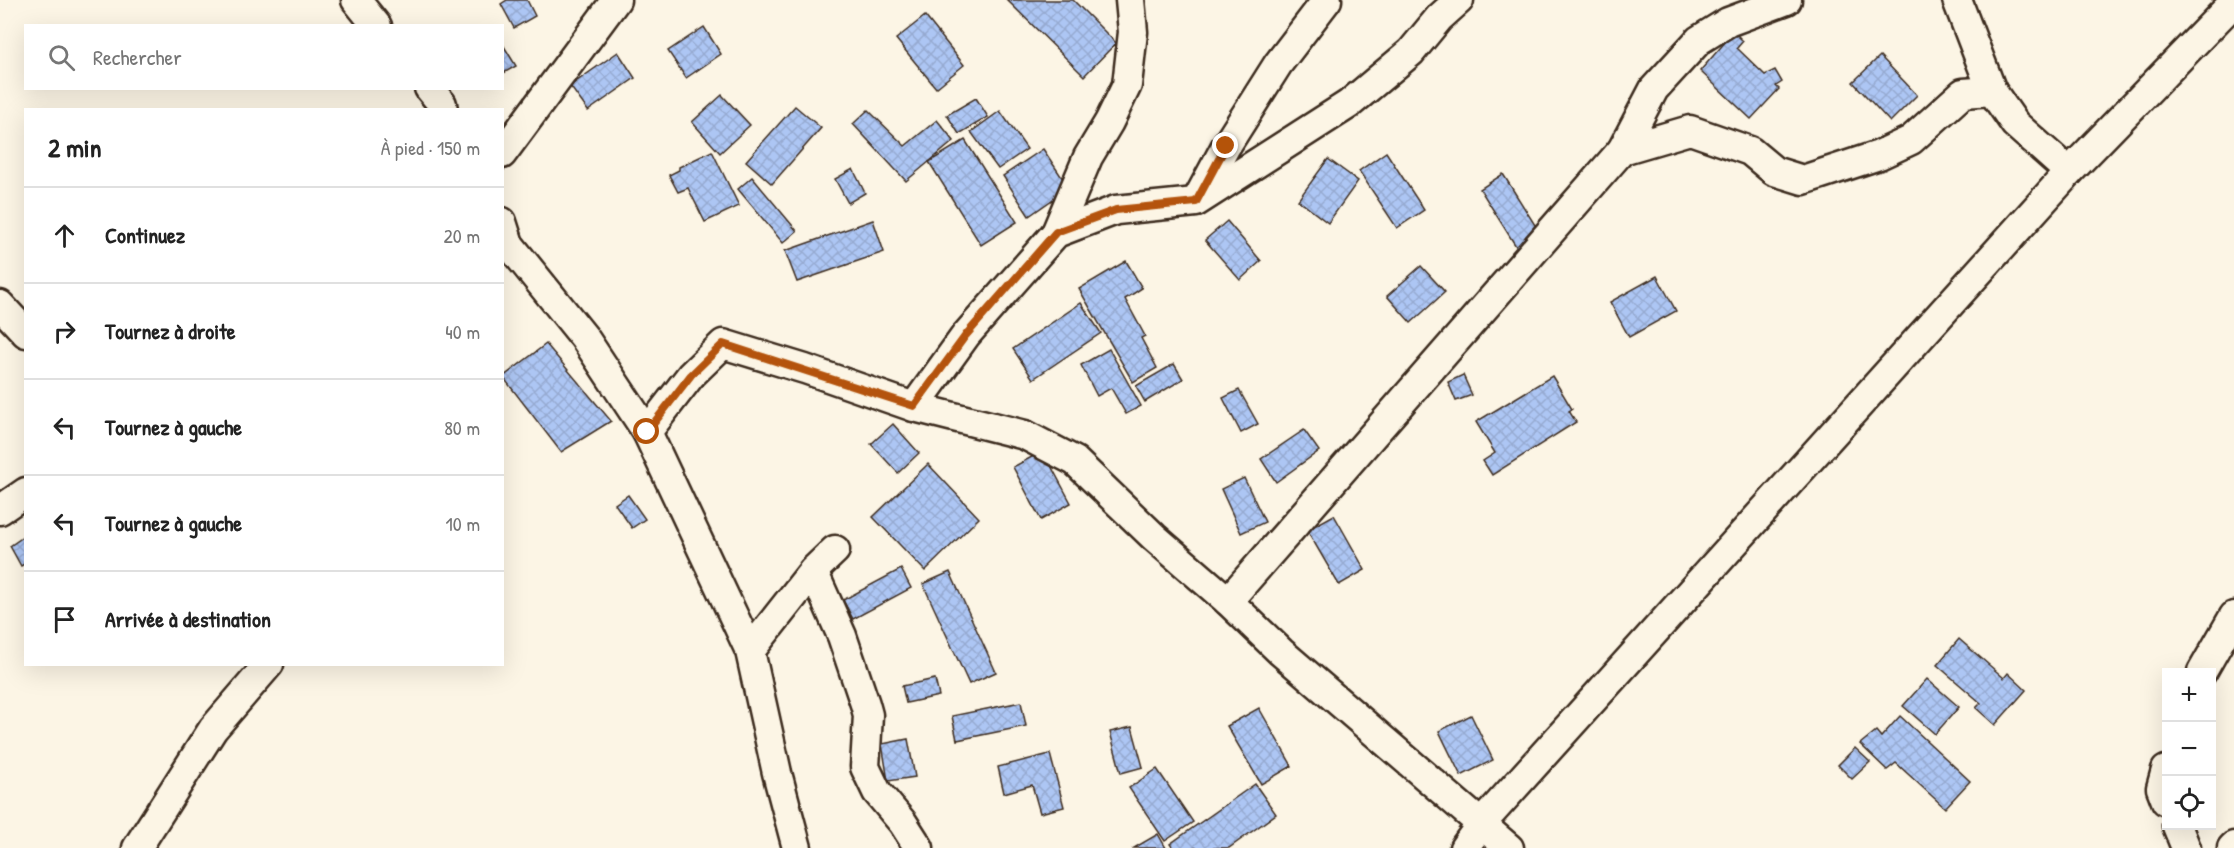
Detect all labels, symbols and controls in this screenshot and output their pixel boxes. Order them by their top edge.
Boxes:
search box [24,24,504,90]
icon: search [45,41,78,74]
text: Rechercher [93,42,182,72]
text: 2 min [48,130,101,165]
route end [1212,132,1238,158]
text: À pied · 150 m [381,134,480,161]
icon: ahead [48,219,81,252]
text: Continuez [105,220,185,250]
text: 20 m [443,222,480,249]
icon: right [48,315,81,348]
text: Tournez à droite [105,316,235,346]
text: 40 m [445,318,480,345]
icon: left [48,411,81,444]
text: Tournez à gauche [105,412,242,442]
text: 80 m [444,414,480,441]
route start [633,418,659,444]
icon: left [48,507,81,540]
text: Tournez à gauche [105,508,242,538]
text: 10 m [446,510,480,537]
icon: arrive [48,603,81,636]
text: Arrivée à destination [105,604,271,634]
map controls [2162,668,2216,830]
button: + [2162,668,2216,722]
button: − [2162,722,2216,776]
button: locate [2162,776,2216,830]

